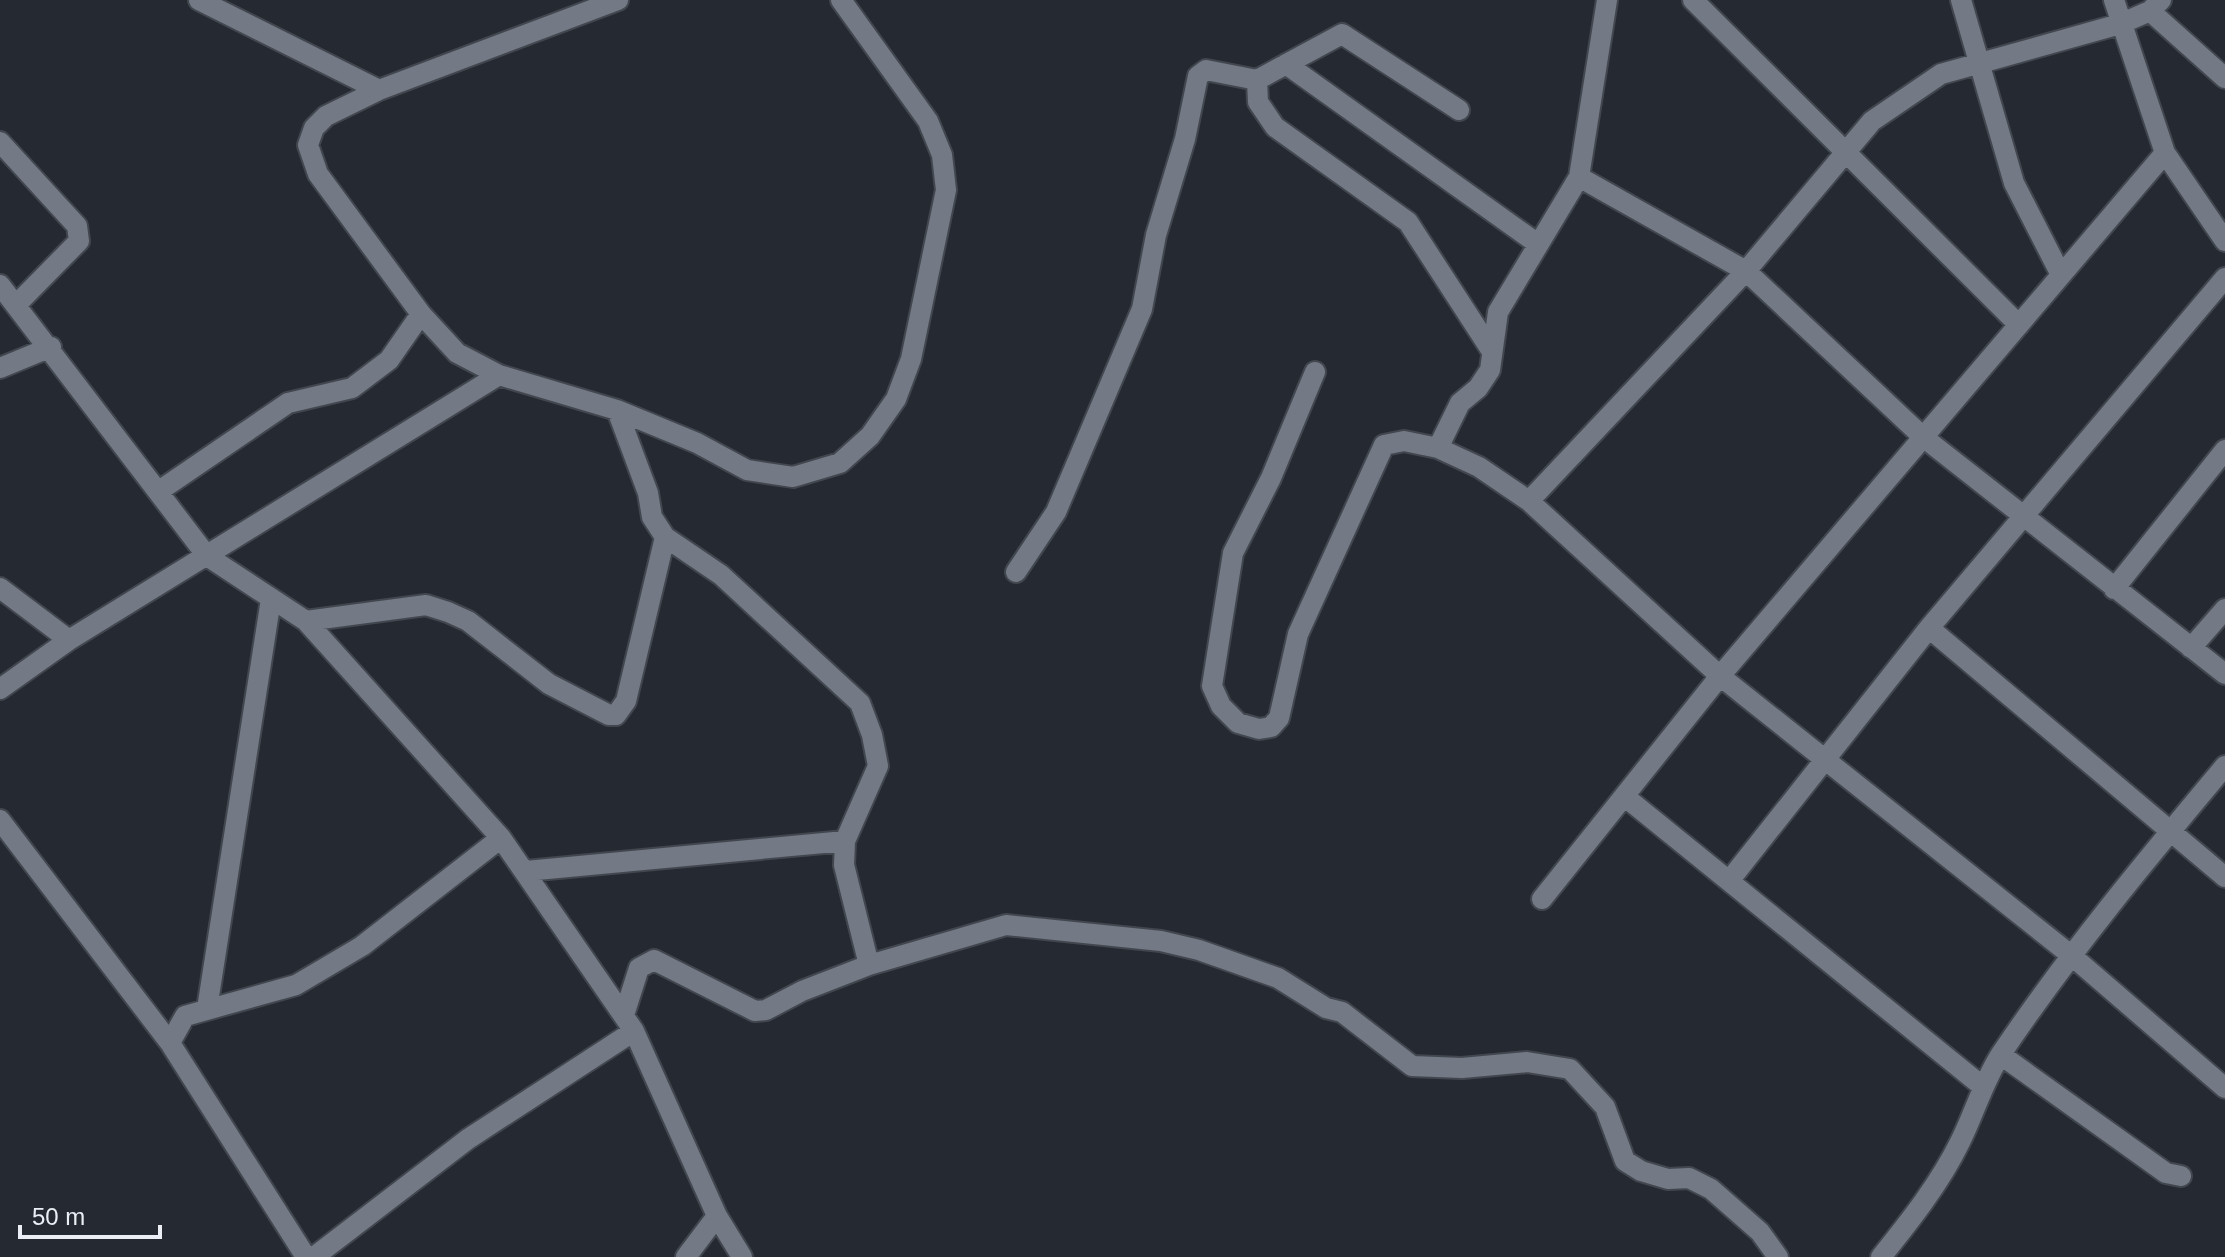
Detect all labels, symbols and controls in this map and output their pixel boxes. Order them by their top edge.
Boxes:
scale bar [20,1189,160,1239]
text: 50 m [32,1203,85,1230]

